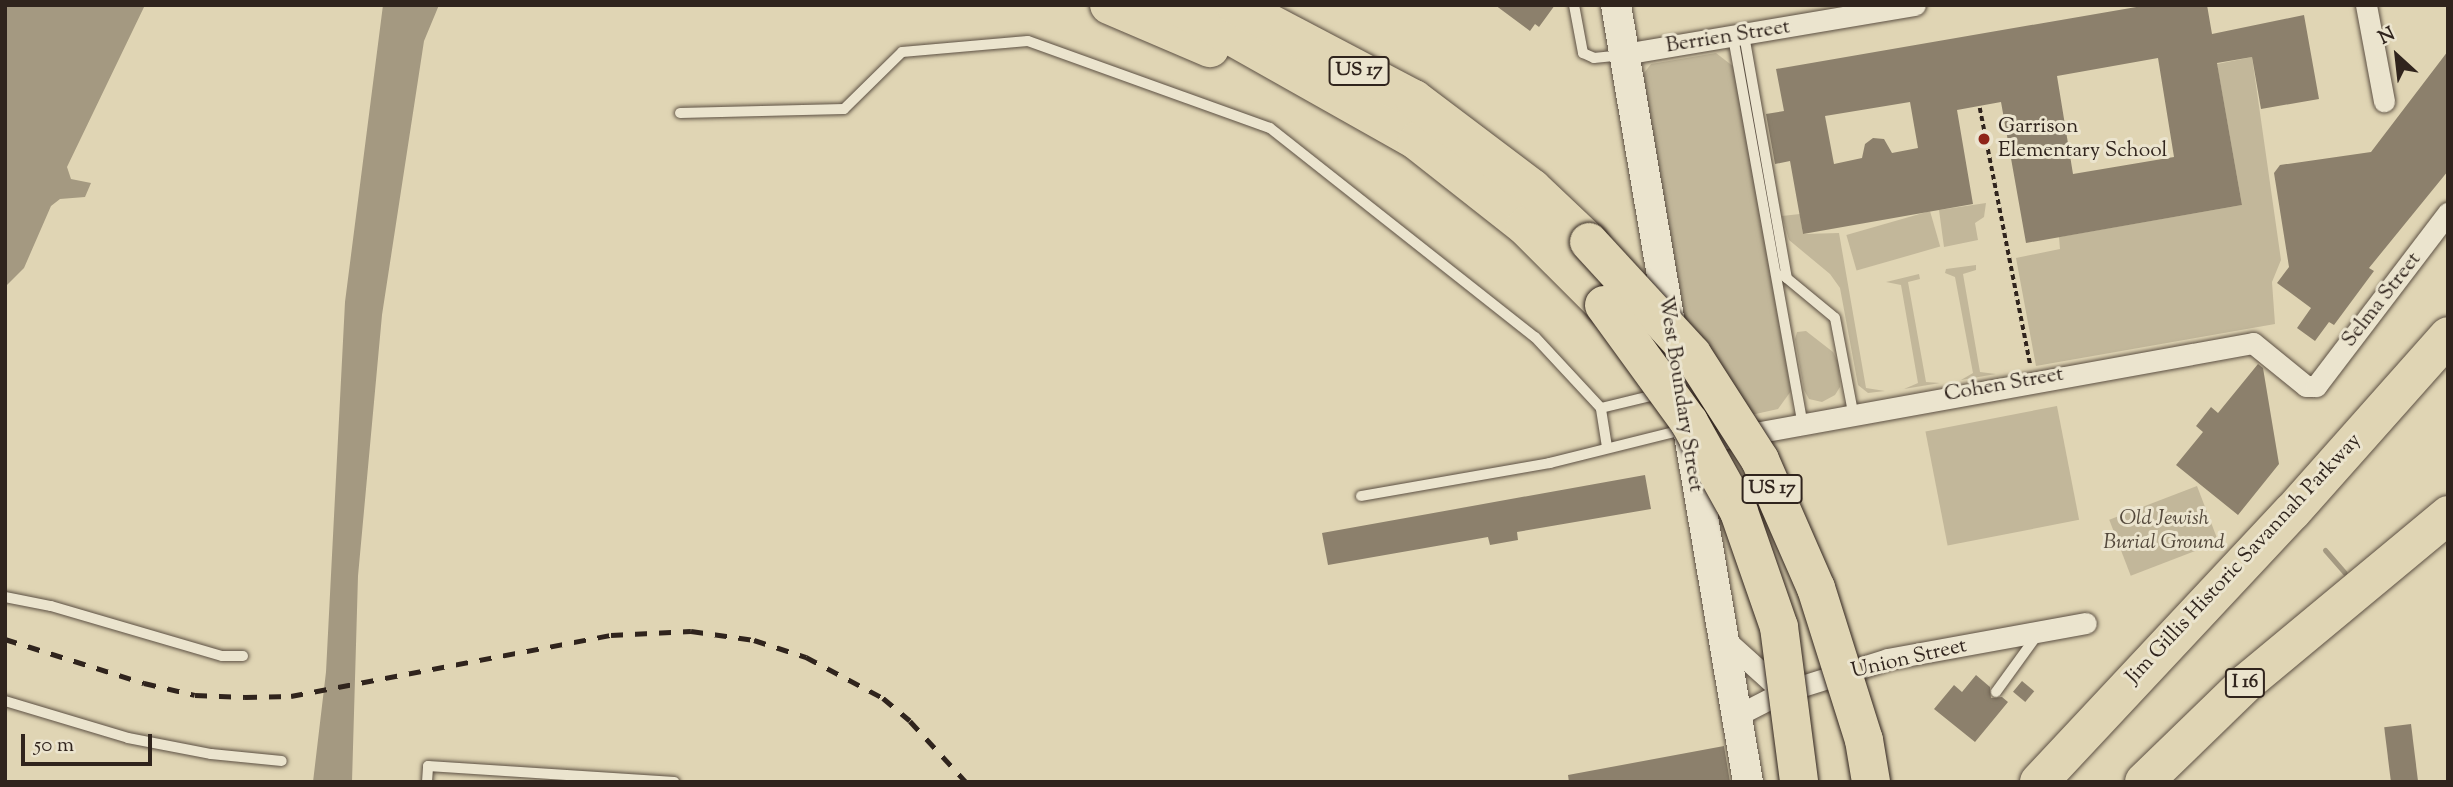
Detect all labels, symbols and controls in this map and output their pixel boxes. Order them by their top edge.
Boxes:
street label: Berrien Street [1664,15,1792,59]
north arrow [2362,21,2432,91]
text: N [2374,21,2400,52]
road number: US 17 [1328,55,1390,86]
place label: Garrison Elementary School [1998,114,2167,164]
marker: Garrison Elementary School [1976,131,1992,147]
street label: Selma Street [2337,247,2427,353]
street label: West Boundary Street [1652,294,1708,494]
street label: Cohen Street [1942,362,2066,408]
street label: Jim Gillis Historic Savannah Parkway [2121,428,2367,690]
road number: US 17 [1740,474,1803,504]
park label: Old Jewish Burial Ground [2103,506,2225,556]
street label: Union Street [1849,633,1969,685]
road number: I 16 [2224,668,2266,698]
scale bar [24,720,156,764]
text: 50 m [34,731,74,761]

